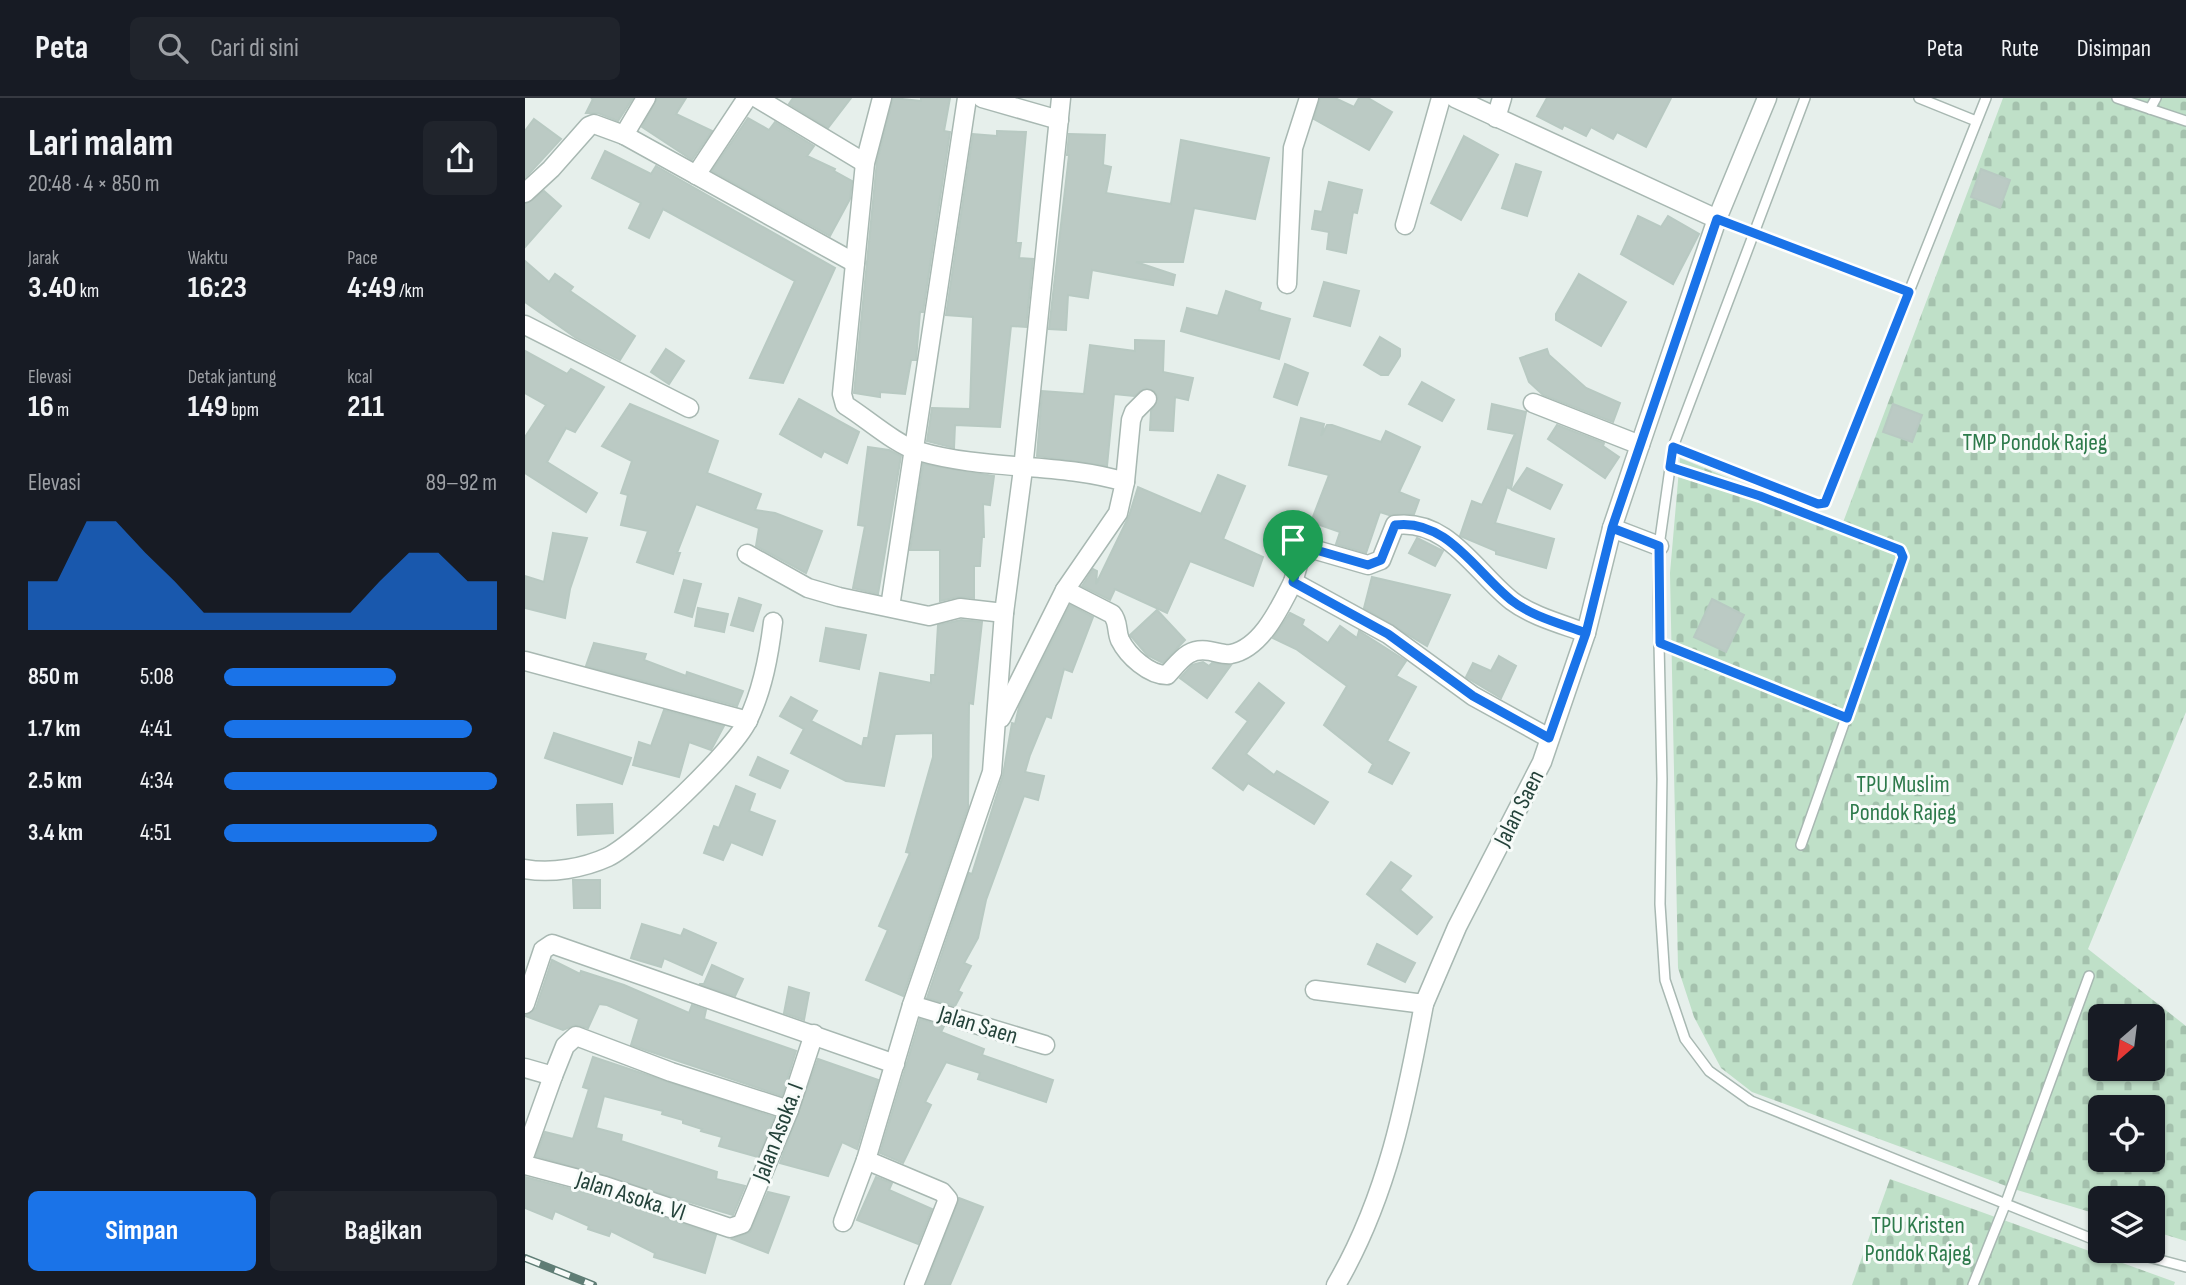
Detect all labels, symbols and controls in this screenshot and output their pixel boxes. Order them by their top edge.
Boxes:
search box [130,17,620,80]
text: Peta [35,28,88,68]
icon: search [154,29,192,67]
text: Cari di sini [210,33,299,64]
text: Peta [1927,34,1963,63]
text: Rute [2001,34,2039,63]
text: Disimpan [2077,34,2151,63]
text: Lari malam [28,121,173,166]
button: share [423,121,497,195]
text: 20:48 · 4 × 850 m [28,170,160,198]
text: Jarak [28,247,59,270]
text: Waktu [188,247,228,270]
text: Pace [347,247,378,270]
text: 3.40 [28,270,77,306]
text: 16:23 [188,270,247,306]
text: 4:49 [347,270,396,306]
text: km [77,280,99,303]
text: /km [396,280,424,303]
text: Elevasi [28,366,72,389]
text: Detak jantung [188,366,276,389]
text: kcal [347,366,372,389]
text: 16 [28,389,54,425]
text: 149 [188,389,228,425]
text: 211 [347,389,384,425]
text: m [54,399,69,422]
text: bpm [228,399,259,422]
park label: TMP Pondok Rajeg [1963,428,2107,457]
text: Elevasi [28,469,81,497]
text: 89–92 m [426,469,497,497]
pin [1263,510,1323,582]
icon: arrive [1274,521,1312,559]
text: 850 m [28,663,79,691]
text: 5:08 [140,663,174,691]
text: 1.7 km [28,715,81,743]
text: 4:41 [140,715,172,743]
street label: Jalan Saen [1487,765,1550,852]
text: 2.5 km [28,767,82,795]
text: 4:34 [140,767,173,795]
park label: TPU Muslim Pondok Rajeg [1850,770,1956,827]
text: 3.4 km [28,819,83,847]
text: 4:51 [140,819,171,847]
street label: Jalan Saen [934,999,1021,1051]
north arrow [2088,1004,2165,1082]
map controls [2088,1004,2165,1263]
street label: Jalan Asoka. I [746,1079,810,1186]
button: locate [2088,1095,2165,1172]
street label: Jalan Asoka. VI [572,1164,689,1227]
button: layers [2088,1186,2165,1263]
button: Simpan [28,1191,256,1271]
button: Bagikan [270,1191,497,1271]
park label: TPU Kristen Pondok Rajeg [1865,1211,1971,1268]

